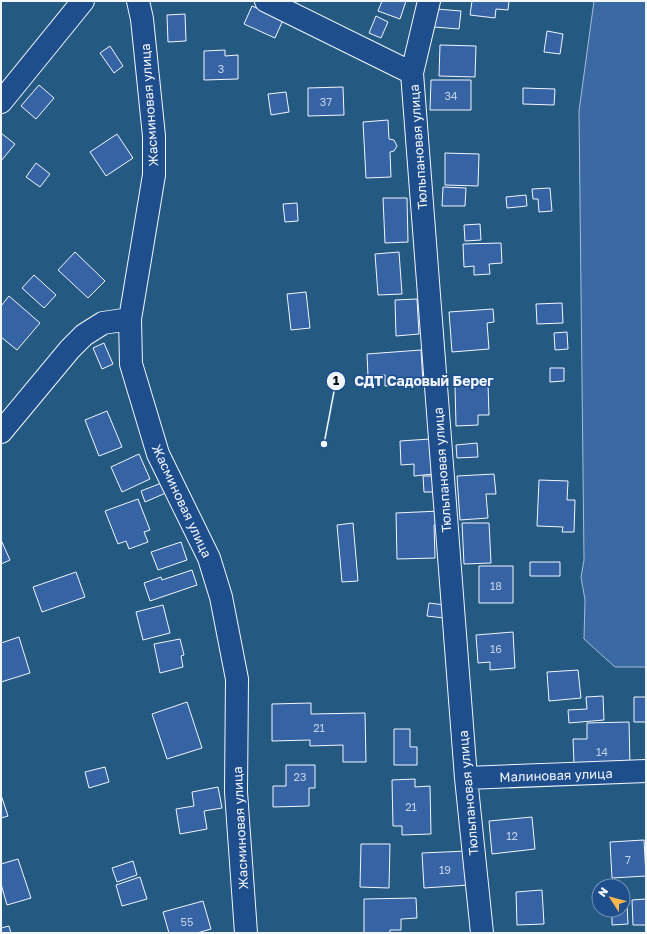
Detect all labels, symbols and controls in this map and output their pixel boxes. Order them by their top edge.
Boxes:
street label: Жасминовая улица [137,43,161,167]
house number: 3 [218,62,224,75]
street label: Тюльпановая улица [406,84,430,210]
house number: 34 [444,89,458,102]
house number: 37 [320,95,332,108]
callout: СДТ Садовый Берег [326,368,502,394]
text: СДТ Садовый Берег [354,372,494,389]
text: 1 [333,373,339,388]
street label: Тюльпановая улица [430,407,454,533]
street label: Жасминовая улица [149,442,215,560]
house number: 18 [490,579,502,592]
house number: 16 [490,642,502,655]
house number: 21 [313,721,325,734]
street label: Тюльпановая улица [455,730,481,856]
house number: 14 [596,745,608,758]
street label: Малиновая улица [499,765,613,785]
street label: Жасминовая улица [229,766,251,890]
house number: 23 [294,770,306,783]
house number: 21 [405,800,417,813]
house number: 12 [506,829,518,842]
house number: 7 [625,853,631,866]
house number: 19 [439,863,451,876]
north arrow [591,878,631,918]
text: N [595,885,610,899]
house number: 55 [181,915,193,928]

